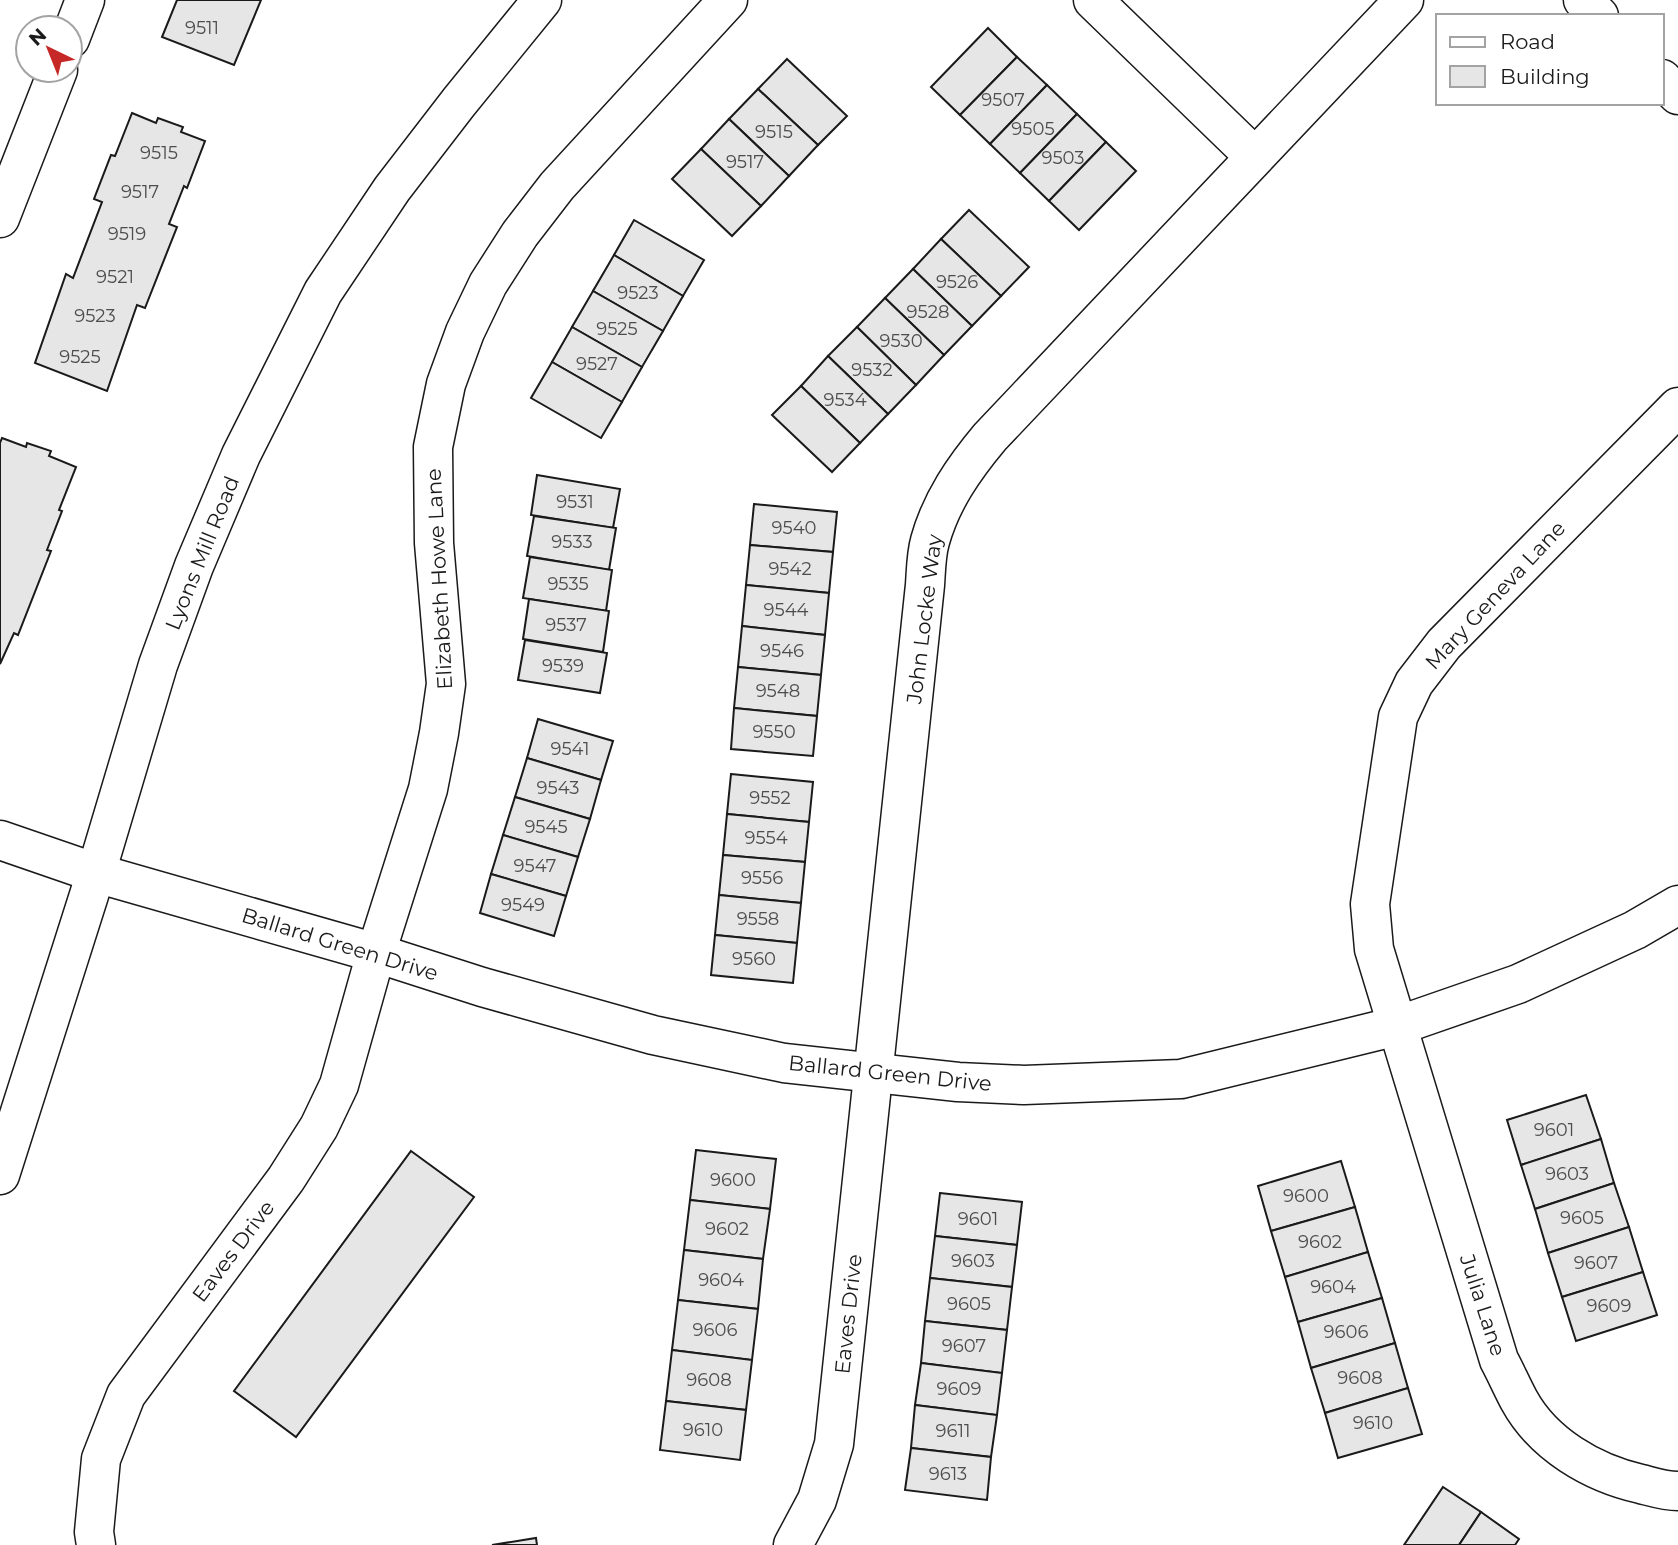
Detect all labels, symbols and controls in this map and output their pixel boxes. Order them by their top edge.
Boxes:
north arrow [14,14,84,84]
legend [1436,14,1664,105]
house number: 9511 [185,17,219,39]
text: N [24,23,51,51]
text: Road [1500,29,1555,54]
text: Building [1500,64,1590,89]
house number: 9507 [981,89,1025,111]
house number: 9505 [1011,118,1055,140]
house number: 9515 [755,121,793,143]
house number: 9515 [140,142,178,164]
house number: 9503 [1041,147,1085,169]
house number: 9517 [726,151,764,173]
house number: 9517 [121,181,159,203]
house number: 9519 [108,223,146,245]
house number: 9521 [96,266,134,288]
house number: 9526 [936,271,978,293]
house number: 9523 [617,282,659,304]
house number: 9528 [907,301,949,323]
house number: 9523 [74,305,116,327]
house number: 9525 [596,318,638,340]
house number: 9530 [879,330,923,352]
house number: 9525 [59,346,101,368]
house number: 9527 [576,353,618,375]
house number: 9532 [851,359,893,381]
house number: 9534 [823,389,867,411]
street label: Elizabeth Howe Lane [421,468,457,690]
street label: Lyons Mill Road [160,472,244,634]
house number: 9531 [556,491,594,513]
street label: Mary Geneva Lane [1420,516,1570,674]
house number: 9540 [772,517,816,539]
house number: 9533 [551,531,593,553]
street label: John Locke Way [901,532,947,706]
house number: 9542 [768,558,812,580]
house number: 9535 [547,573,589,595]
house number: 9544 [764,599,809,621]
house number: 9537 [545,614,587,636]
house number: 9546 [760,640,804,662]
house number: 9539 [542,655,584,677]
house number: 9548 [756,680,800,702]
house number: 9550 [752,721,796,743]
house number: 9541 [550,738,590,760]
house number: 9543 [537,777,579,799]
house number: 9552 [749,787,791,809]
house number: 9545 [524,816,568,838]
house number: 9554 [744,827,788,849]
house number: 9547 [514,855,556,877]
house number: 9556 [741,867,783,889]
house number: 9549 [501,894,545,916]
street label: Ballard Green Drive [239,902,441,986]
house number: 9558 [737,908,779,930]
house number: 9560 [732,948,776,970]
street label: Ballard Green Drive [787,1050,993,1096]
house number: 9601 [1534,1119,1574,1141]
house number: 9603 [1545,1163,1589,1185]
house number: 9600 [710,1169,756,1191]
house number: 9600 [1283,1185,1329,1207]
street label: Eaves Drive [187,1195,279,1307]
house number: 9605 [1560,1207,1604,1229]
house number: 9601 [958,1208,998,1230]
house number: 9602 [705,1218,749,1240]
house number: 9602 [1298,1231,1342,1253]
house number: 9603 [951,1250,995,1272]
street label: Julia Lane [1455,1250,1511,1359]
house number: 9607 [1574,1252,1618,1274]
street label: Eaves Drive [829,1253,867,1375]
house number: 9604 [698,1269,744,1291]
house number: 9604 [1310,1276,1356,1298]
house number: 9605 [947,1293,991,1315]
house number: 9609 [1587,1295,1631,1317]
house number: 9606 [693,1319,737,1341]
house number: 9606 [1324,1321,1368,1343]
house number: 9607 [942,1335,986,1357]
house number: 9608 [1337,1367,1383,1389]
house number: 9608 [686,1369,732,1391]
house number: 9609 [937,1378,981,1400]
house number: 9610 [1353,1412,1393,1434]
house number: 9610 [683,1419,723,1441]
house number: 9611 [936,1420,970,1442]
house number: 9613 [929,1463,967,1485]

